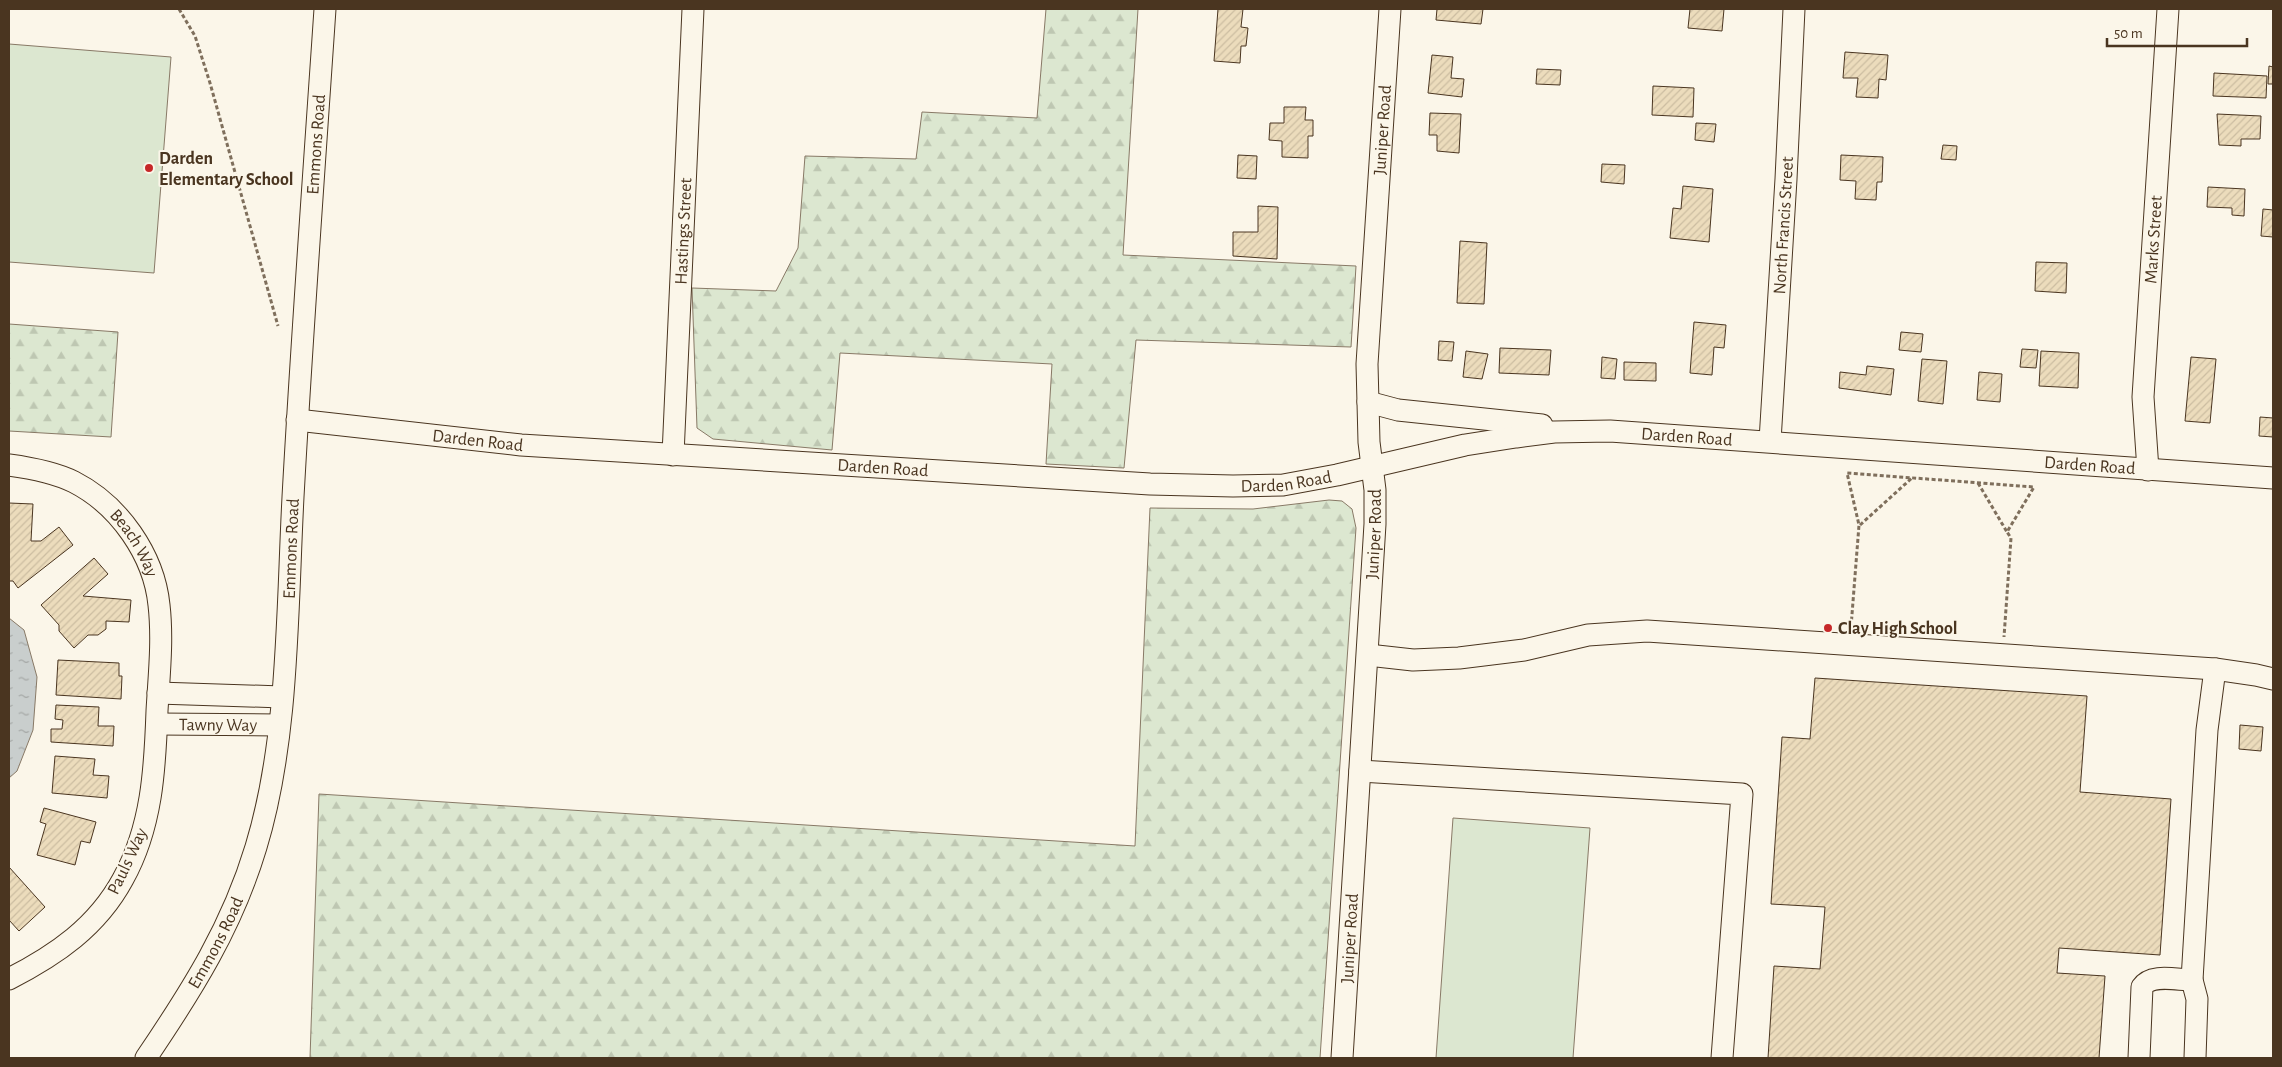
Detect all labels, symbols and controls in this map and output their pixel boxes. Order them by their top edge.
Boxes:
scale bar [2107,15,2247,47]
text: 50 m [2114,26,2143,41]
street label: Juniper Road [1371,84,1395,176]
street label: Emmons Road [304,94,329,195]
place label: Darden Elementary School [159,150,294,189]
street label: North Francis Street [1771,156,1797,295]
marker: Darden Elementary School [143,162,155,174]
street label: Hastings Street [673,177,695,285]
street label: Marks Street [2142,195,2166,284]
street label: Darden Road [1641,425,1733,450]
street label: Darden Road [431,427,524,455]
street label: Darden Road [2044,454,2136,478]
street label: Darden Road [837,457,929,480]
street label: Darden Road [1241,468,1333,496]
street label: Juniper Road [1364,489,1385,580]
street label: Emmons Road [281,498,303,599]
street label: Beach Way [106,506,161,580]
place label: Clay High School [1838,620,1958,638]
marker: Clay High School [1822,622,1834,634]
street label: Tawny Way [179,716,258,735]
street label: Pauls Way [105,825,151,898]
street label: Juniper Road [1339,893,1362,984]
street label: Emmons Road [185,894,247,992]

